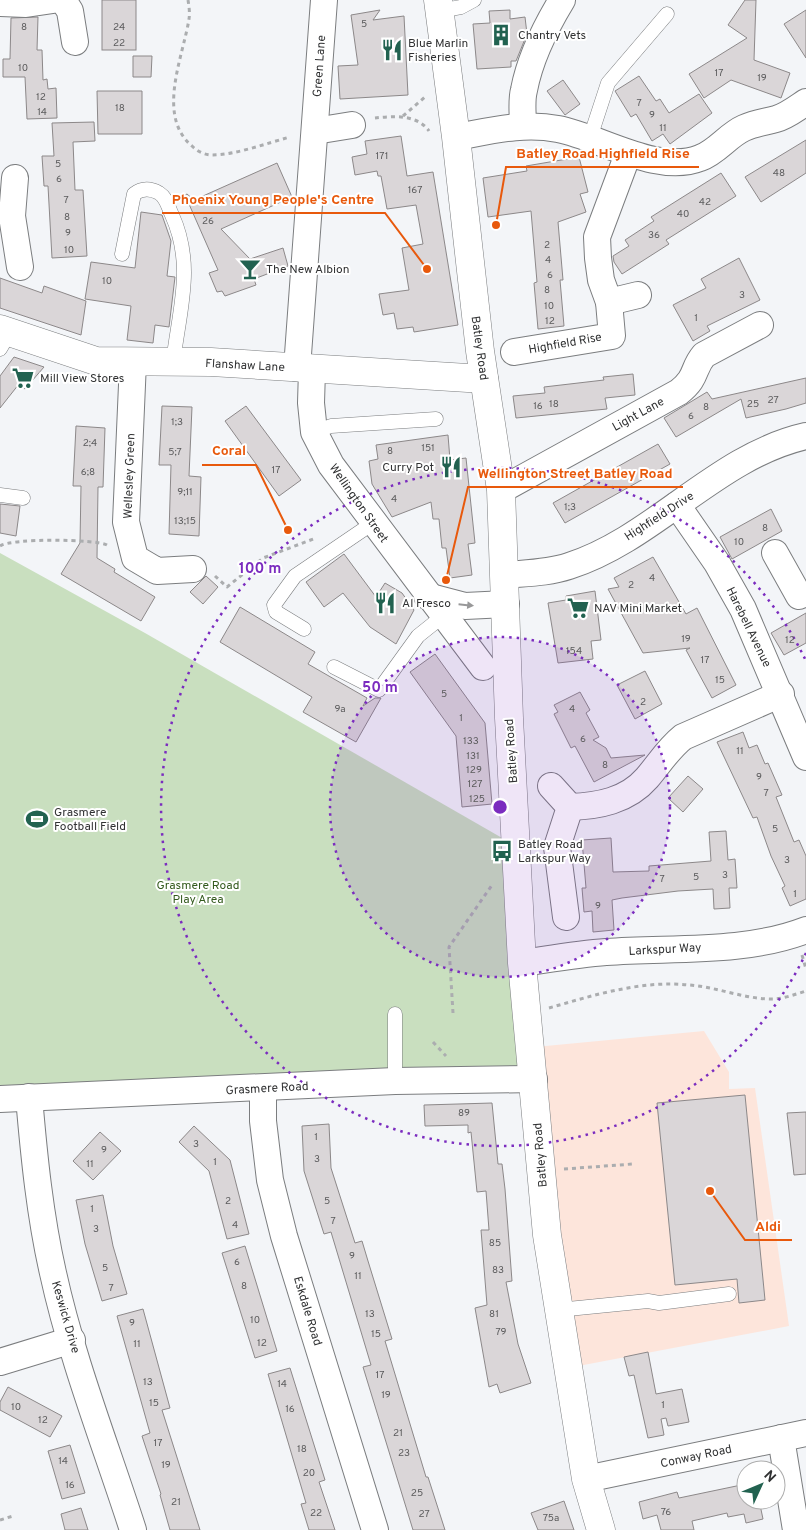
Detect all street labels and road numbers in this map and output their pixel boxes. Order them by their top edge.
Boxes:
street label: Green Lane [310,35,330,98]
street label: Batley Road [467,315,491,381]
street label: Highfield Rise [527,330,603,358]
street label: Flanshaw Lane [205,356,285,376]
street label: Light Lane [610,394,667,436]
street label: Wellesley Green [121,433,139,519]
street label: Wellington Street [325,461,391,546]
street label: Highfield Drive [622,488,697,545]
street label: Harebell Avenue [722,585,774,670]
street label: Batley Road [502,718,522,784]
street label: Larkspur Way [628,940,702,960]
street label: Grasmere Road [225,1079,309,1099]
street label: Batley Road [530,1122,552,1188]
street label: Eskdale Road [289,1275,325,1348]
street label: Keswick Drive [47,1279,83,1355]
street label: Conway Road [659,1442,733,1472]

